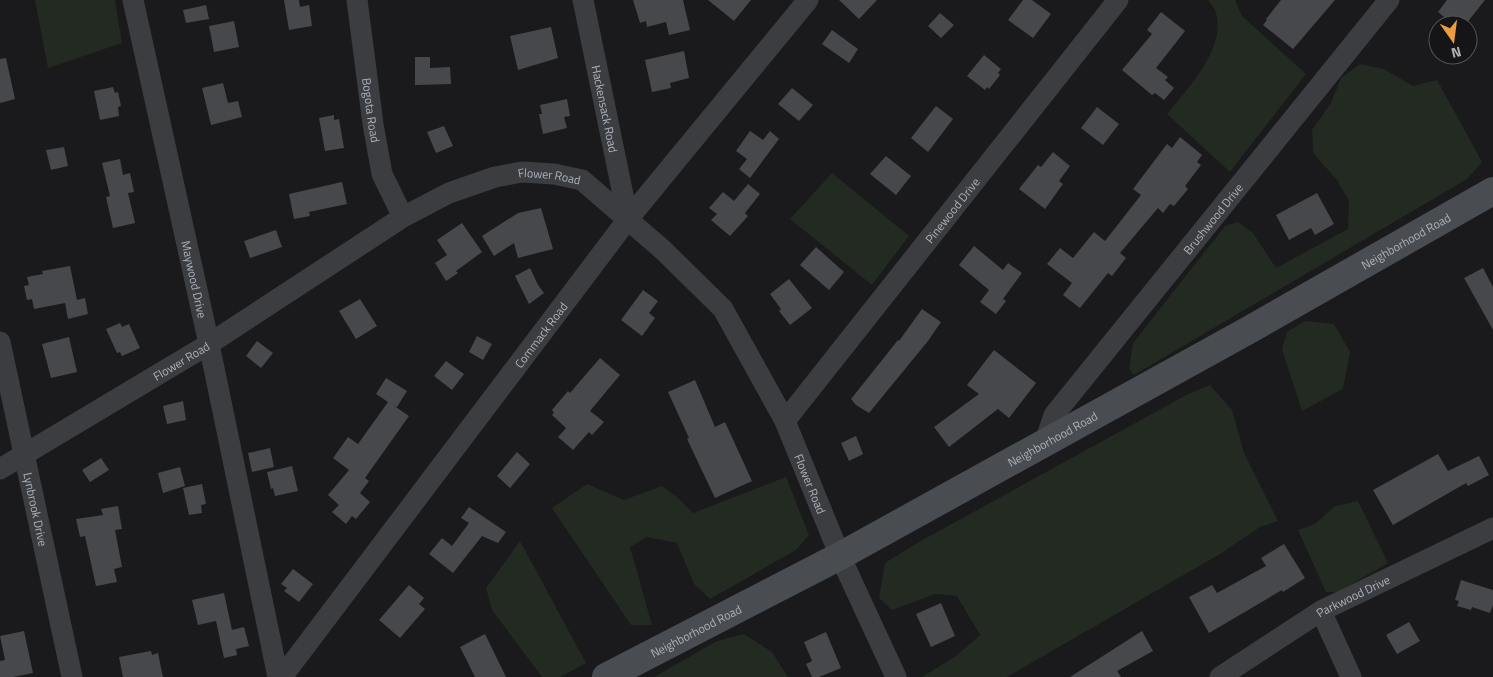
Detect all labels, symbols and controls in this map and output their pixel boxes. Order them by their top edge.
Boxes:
north arrow [1428,15,1478,65]
text: N [1449,42,1464,64]
street label: Hackensack Road [587,63,624,154]
street label: Bogota Road [358,77,386,144]
street label: Flower Road [516,162,583,189]
street label: Pinewood Drive [920,173,984,247]
street label: Brushwood Drive [1178,179,1247,258]
street label: Neighborhood Road [1357,208,1454,274]
street label: Maywood Drive [177,239,212,320]
street label: Commack Road [509,298,572,372]
street label: Flower Road [149,336,213,385]
street label: Neighborhood Road [1004,406,1101,471]
street label: Flower Road [790,451,831,517]
street label: Lynbrook Drive [19,470,53,548]
street label: Parkwood Drive [1312,570,1393,622]
street label: Neighborhood Road [647,599,745,662]

